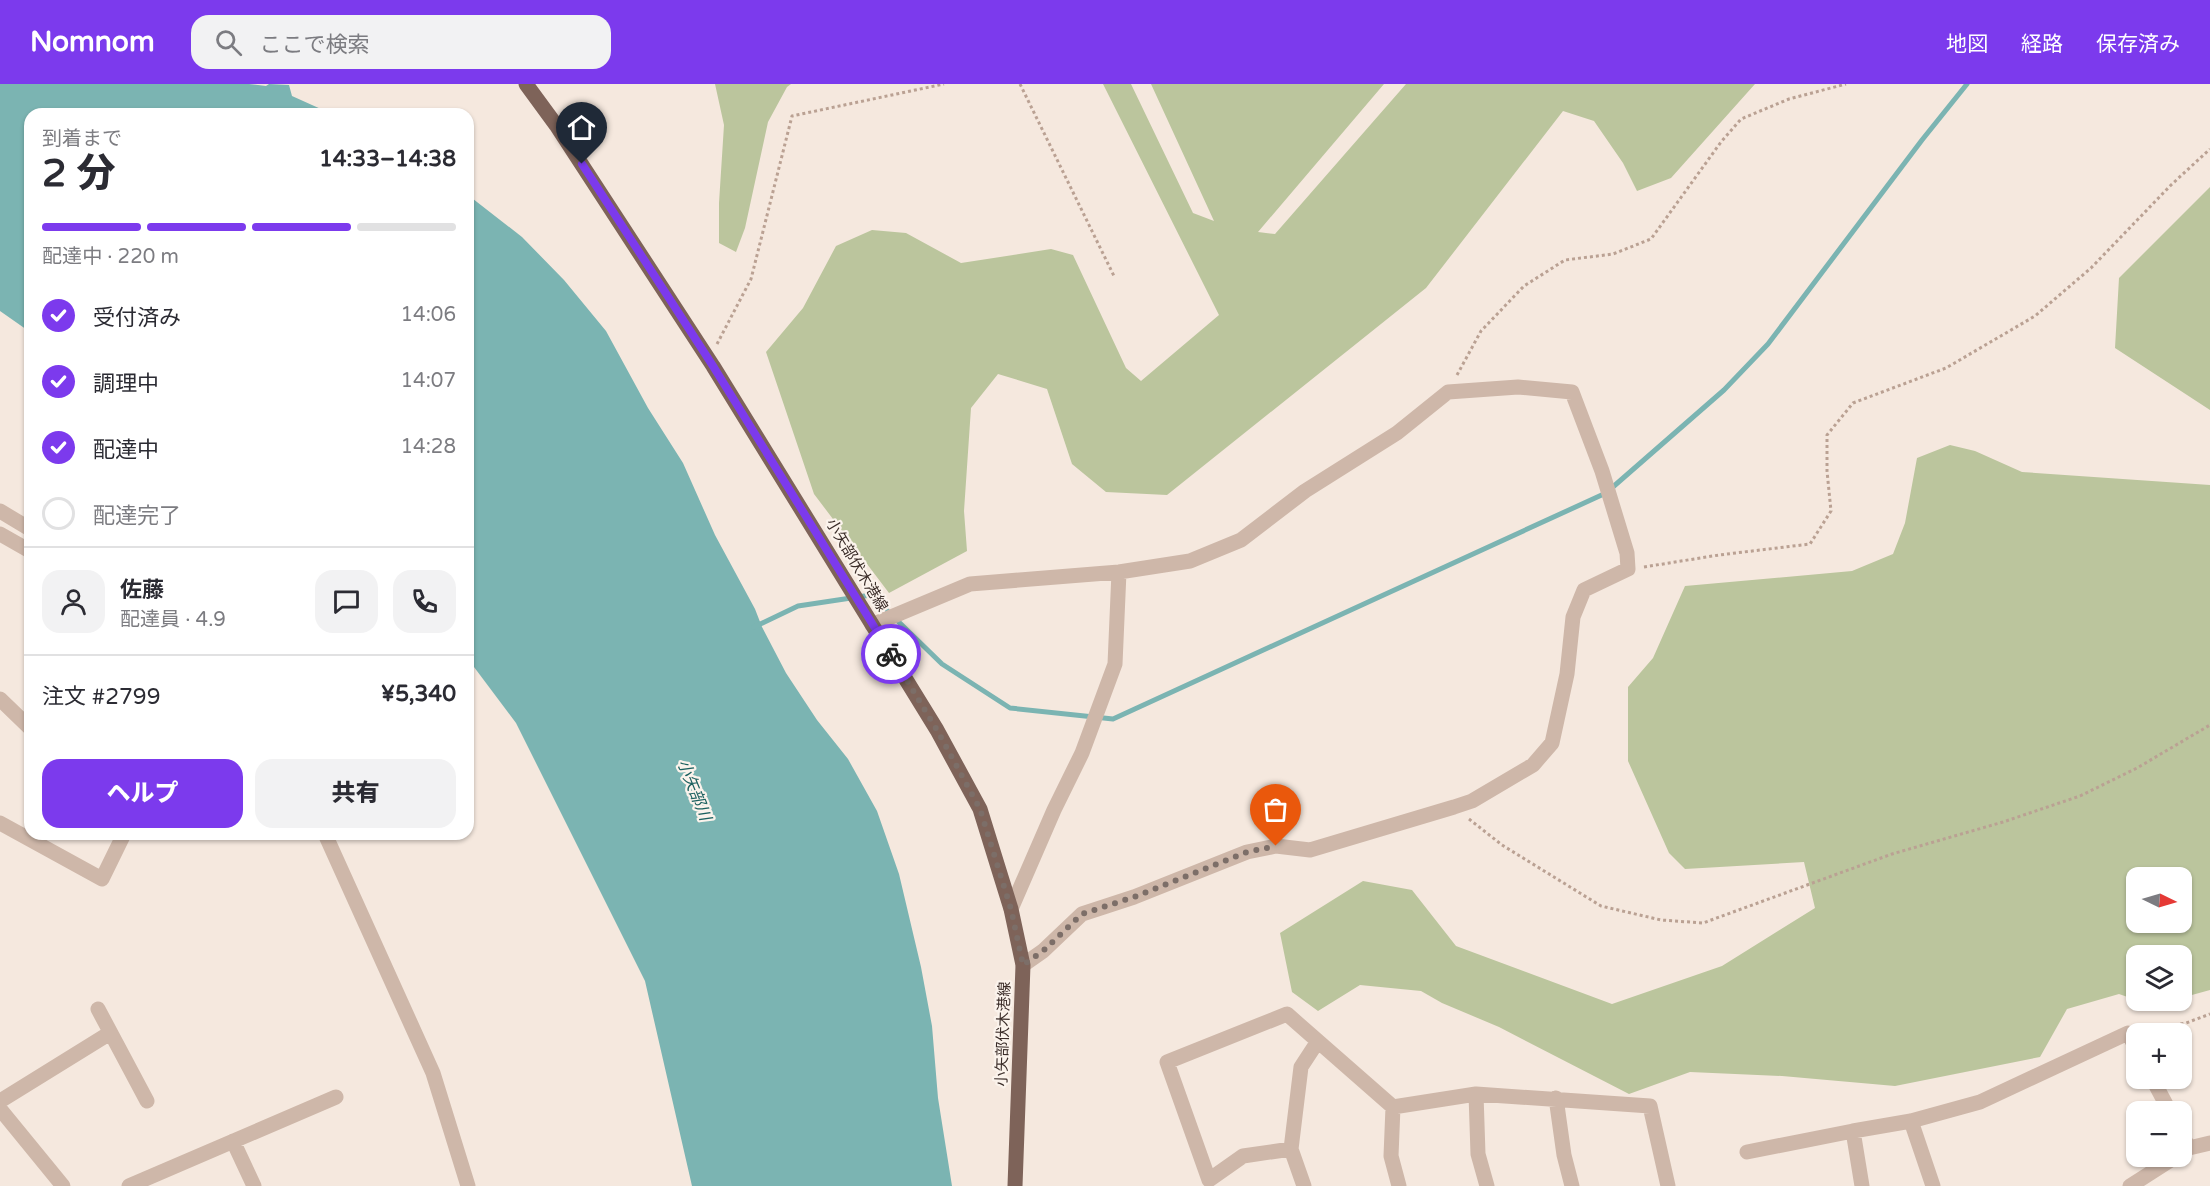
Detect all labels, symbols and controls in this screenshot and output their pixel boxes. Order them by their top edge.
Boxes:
search box [191,15,611,69]
text: Nomnom [30,25,155,59]
icon: search [212,26,245,59]
text: ここで検索 [260,32,370,58]
text: 地図 [1946,32,1988,57]
text: 経路 [2021,32,2063,57]
text: 保存済み [2096,32,2180,57]
pin [556,102,607,164]
icon: home [565,111,598,144]
text: 到着まで [42,127,122,151]
text: 14:33–14:38 [319,146,456,172]
text: 2 分 [42,150,116,197]
text: 配達中 · 220 m [42,245,179,269]
icon: check [42,299,75,332]
text: 14:06 [401,303,456,327]
text: 受付済み [93,305,181,331]
icon: check [42,365,75,398]
text: 14:07 [401,369,456,393]
text: 調理中 [93,371,159,397]
icon: check [42,431,75,464]
text: 14:28 [401,435,456,459]
text: 配達中 [93,437,159,463]
text: 配達完了 [93,503,181,529]
street label: 小矢部伏木港線 [822,515,892,615]
button: person [42,570,105,633]
button: chat [315,570,378,633]
button: phone [393,570,456,633]
text: 佐藤 [120,577,164,603]
text: 配達員 · 4.9 [120,608,226,632]
courier [861,624,921,684]
icon: bike [875,638,908,671]
text: ¥5,340 [381,681,456,707]
text: 注文 #2799 [42,684,160,710]
water label: 小矢部川 [673,757,716,825]
button: ヘルプ [42,759,243,828]
button: 共有 [255,759,456,828]
pin [1250,784,1301,846]
icon: bag [1259,793,1292,826]
north arrow [2126,867,2192,933]
map controls [2126,867,2192,1167]
button: layers [2126,945,2192,1011]
street label: 小矢部伏木港線 [992,981,1014,1087]
button: + [2126,1023,2192,1089]
button: − [2126,1101,2192,1167]

